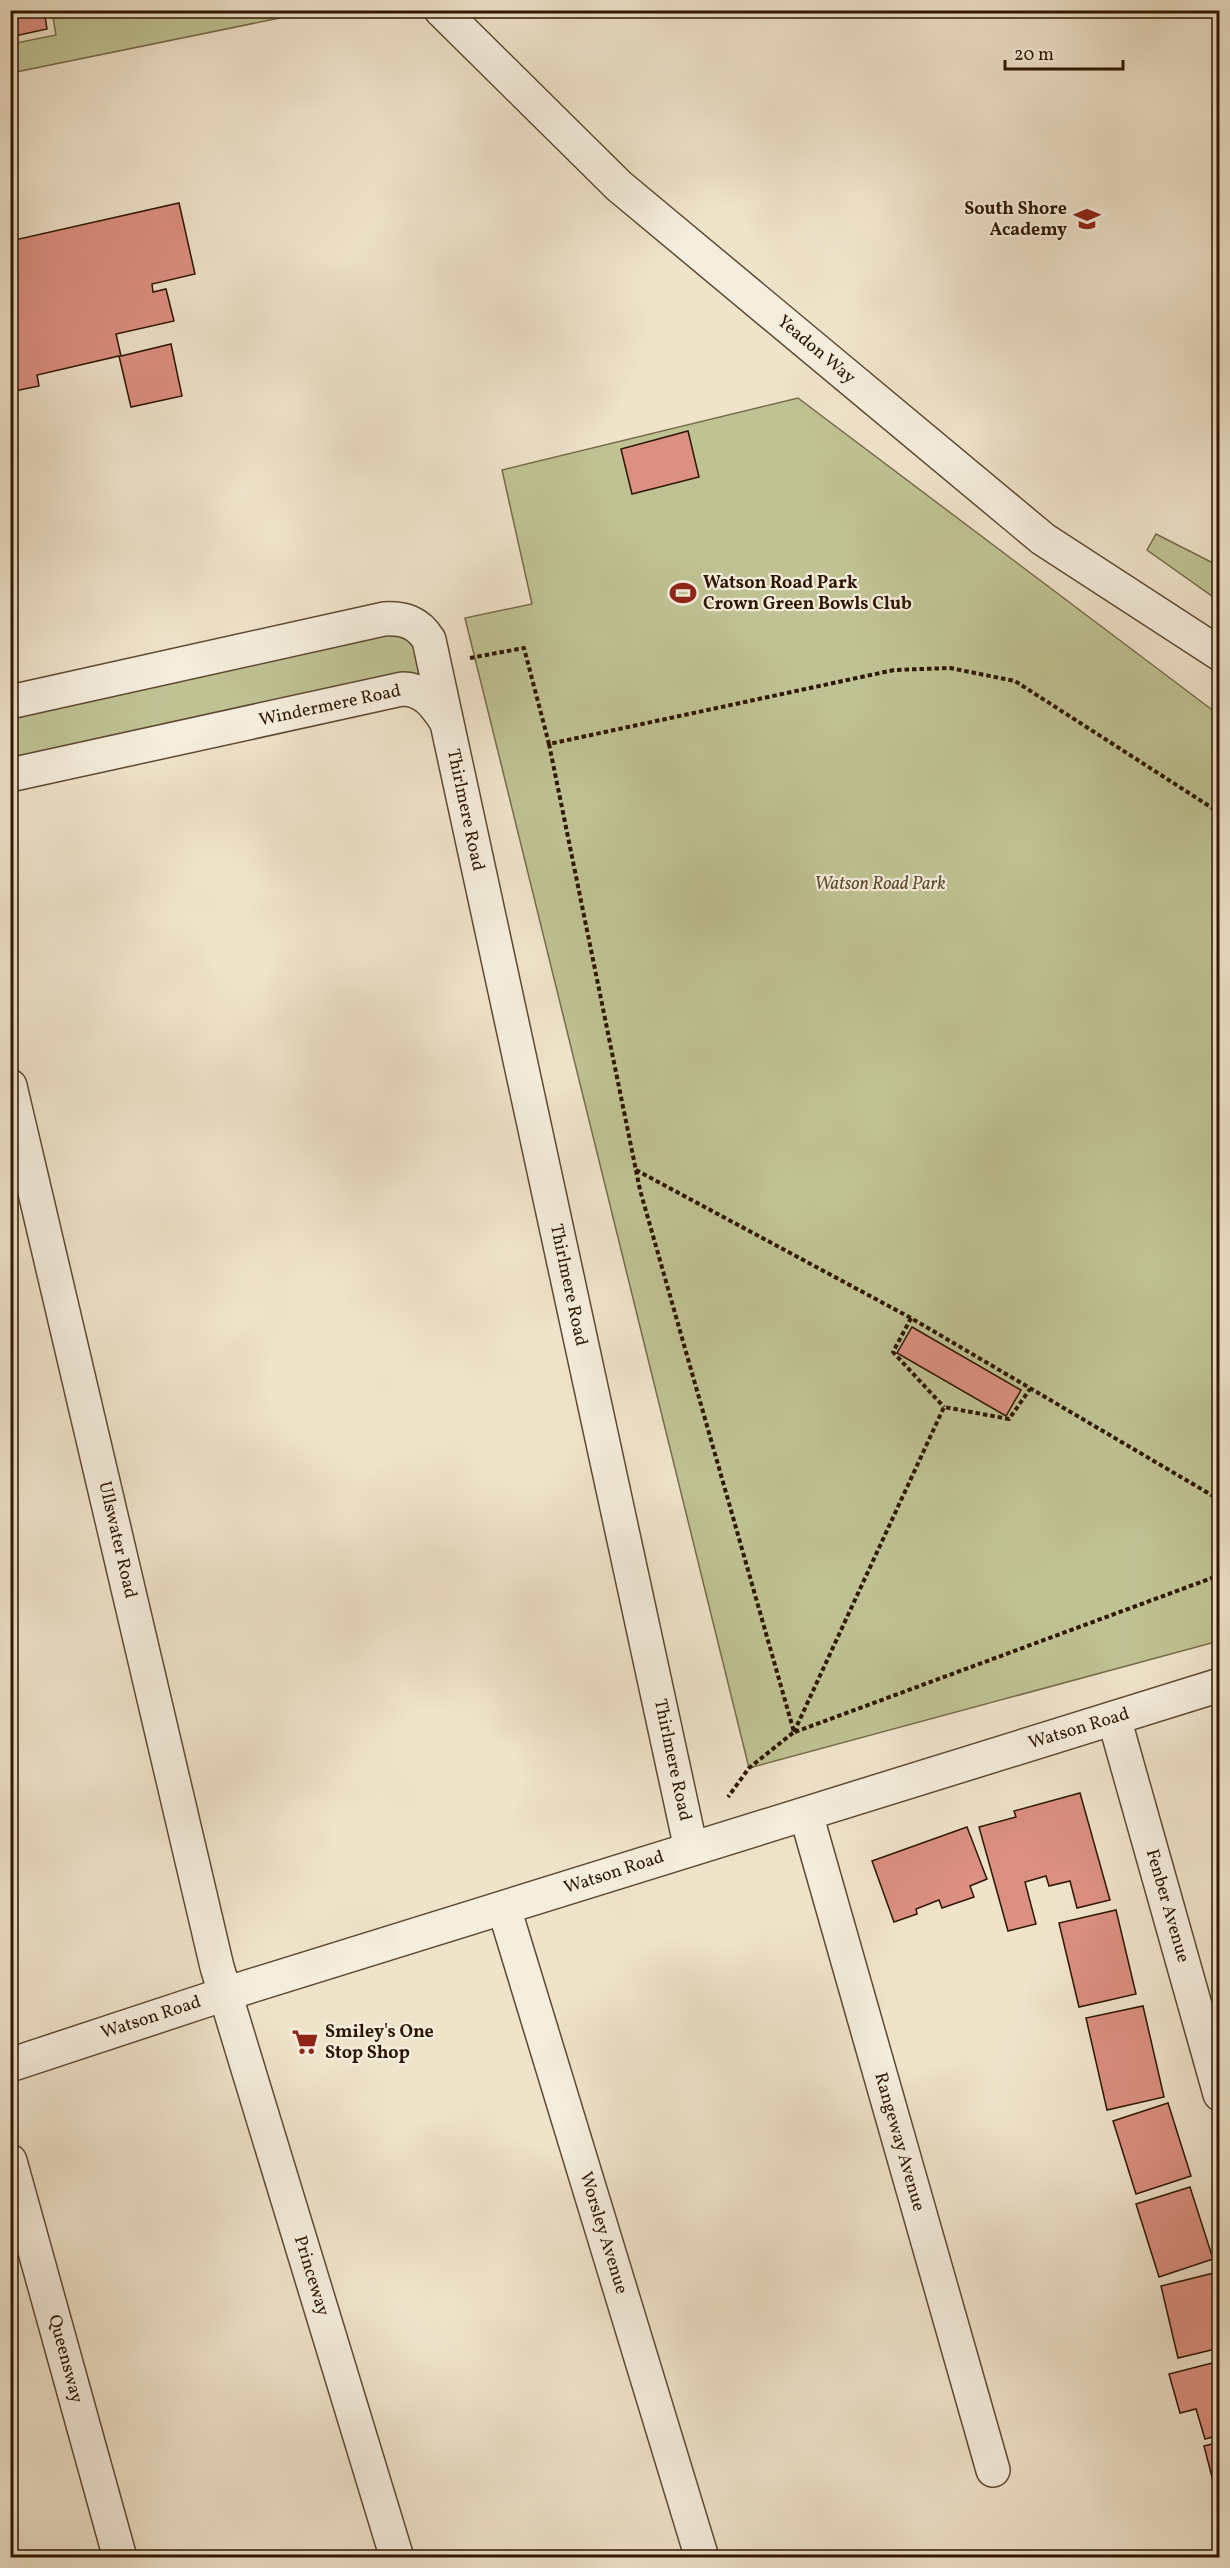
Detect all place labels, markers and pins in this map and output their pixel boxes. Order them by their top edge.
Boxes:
place label: South Shore Academy [964,197,1067,243]
school or university icon: South Shore Academy [1072,204,1102,234]
place label: Watson Road Park Crown Green Bowls Club [703,571,912,617]
sports icon: Watson Road Park Crown Green Bowls Club [668,578,698,608]
place label: Smiley's One Stop Shop [325,2020,434,2066]
supermarket icon: Smiley's One Stop Shop [290,2027,320,2057]

